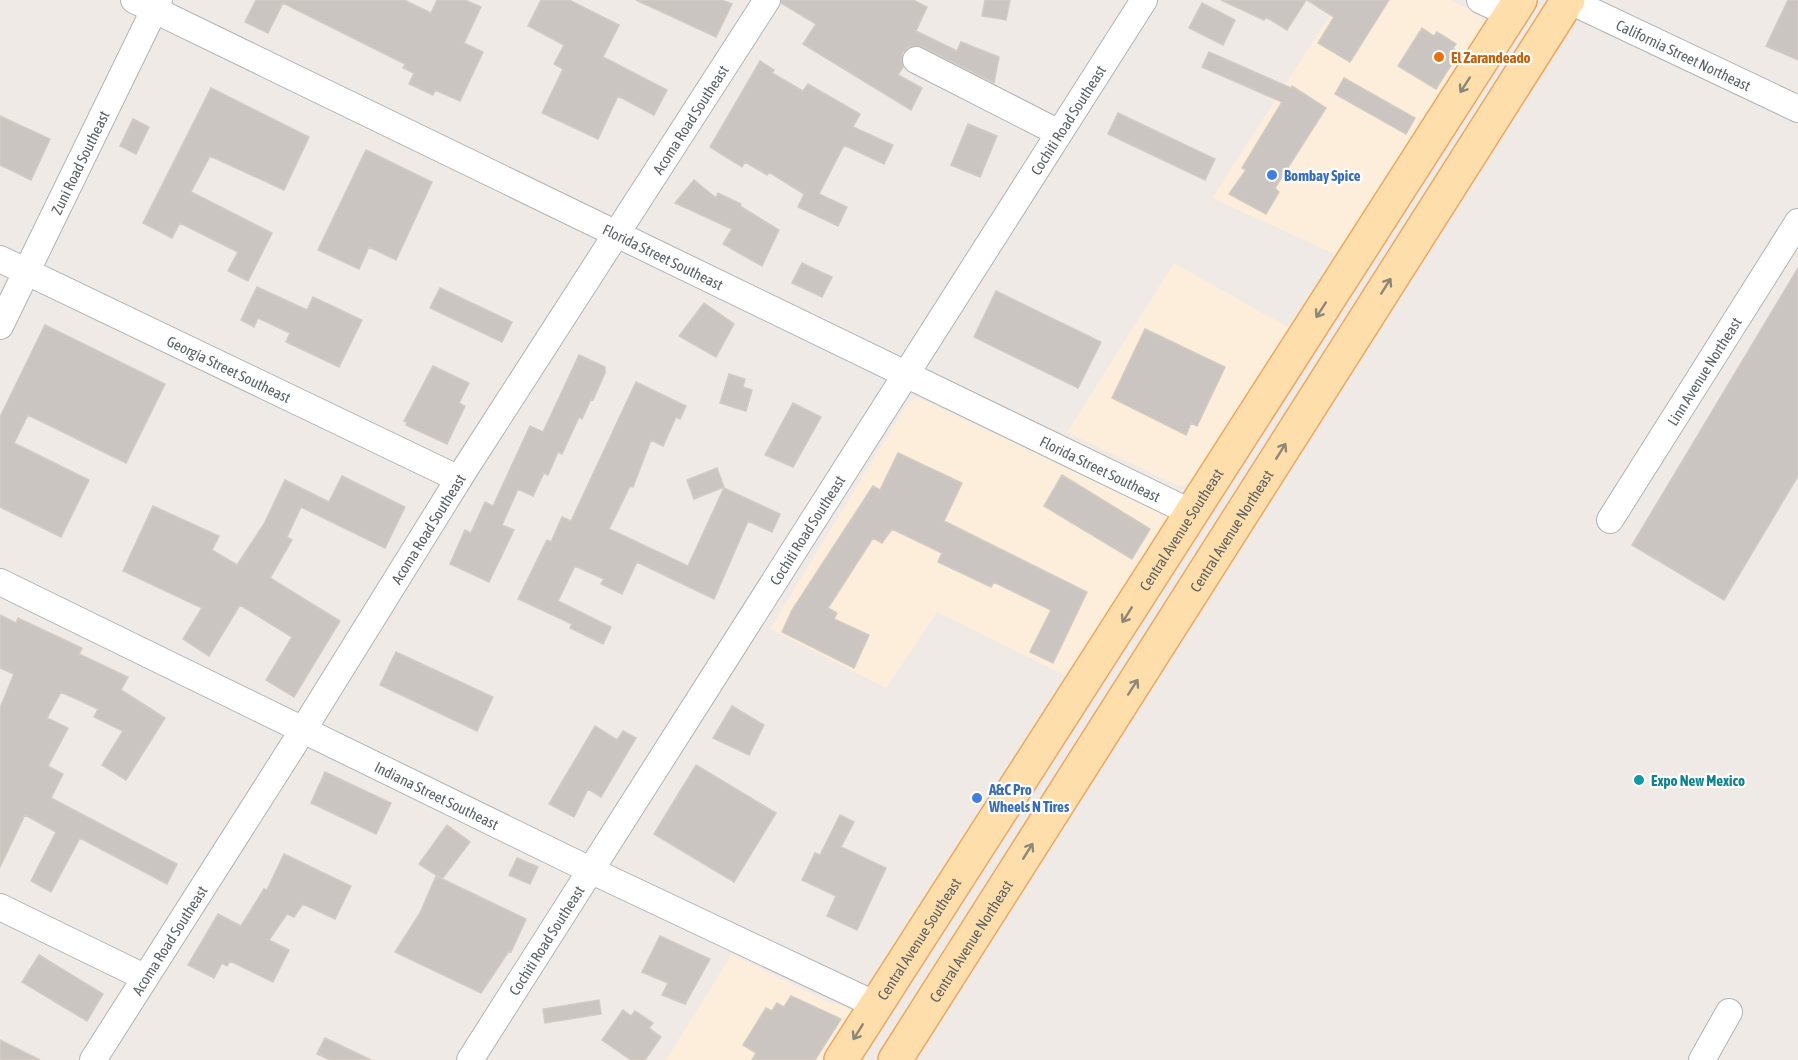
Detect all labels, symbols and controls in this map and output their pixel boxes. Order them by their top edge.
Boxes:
street label: California Street Northeast [1614,16,1754,94]
place label: El Zarandeado [1451,49,1531,66]
marker: El Zarandeado [1432,50,1446,64]
street label: Acoma Road Southeast [649,62,731,177]
street label: Cochiti Road Southeast [1027,62,1109,178]
one-way arrow [1459,76,1472,93]
street label: Zuni Road Southeast [47,108,112,217]
place label: Bombay Spice [1284,167,1361,184]
marker: Bombay Spice [1265,168,1279,182]
street label: Florida Street Southeast [600,220,726,293]
one-way arrow [1380,278,1392,295]
one-way arrow [1315,301,1327,318]
street label: Linn Avenue Northeast [1663,314,1744,428]
street label: Georgia Street Southeast [164,332,294,406]
street label: Florida Street Southeast [1037,432,1163,505]
one-way arrow [1276,443,1288,460]
street label: Central Avenue Southeast [1135,465,1226,594]
street label: Central Avenue Northeast [1186,467,1276,595]
street label: Acoma Road Southeast [387,471,468,587]
street label: Cochiti Road Southeast [766,472,848,588]
one-way arrow [1120,606,1132,623]
one-way arrow [1126,678,1139,695]
street label: Indiana Street Southeast [372,758,501,833]
place label: Expo New Mexico [1651,772,1745,789]
marker: Expo New Mexico [1632,773,1646,787]
place label: A&C Pro Wheels N Tires [988,781,1070,815]
marker: A&C Pro Wheels N Tires [970,791,984,805]
one-way arrow [1022,843,1034,860]
street label: Central Avenue Southeast [873,875,964,1003]
street label: Central Avenue Northeast [926,877,1016,1005]
street label: Acoma Road Southeast [128,882,210,998]
street label: Cochiti Road Southeast [505,882,587,998]
one-way arrow [852,1024,865,1041]

